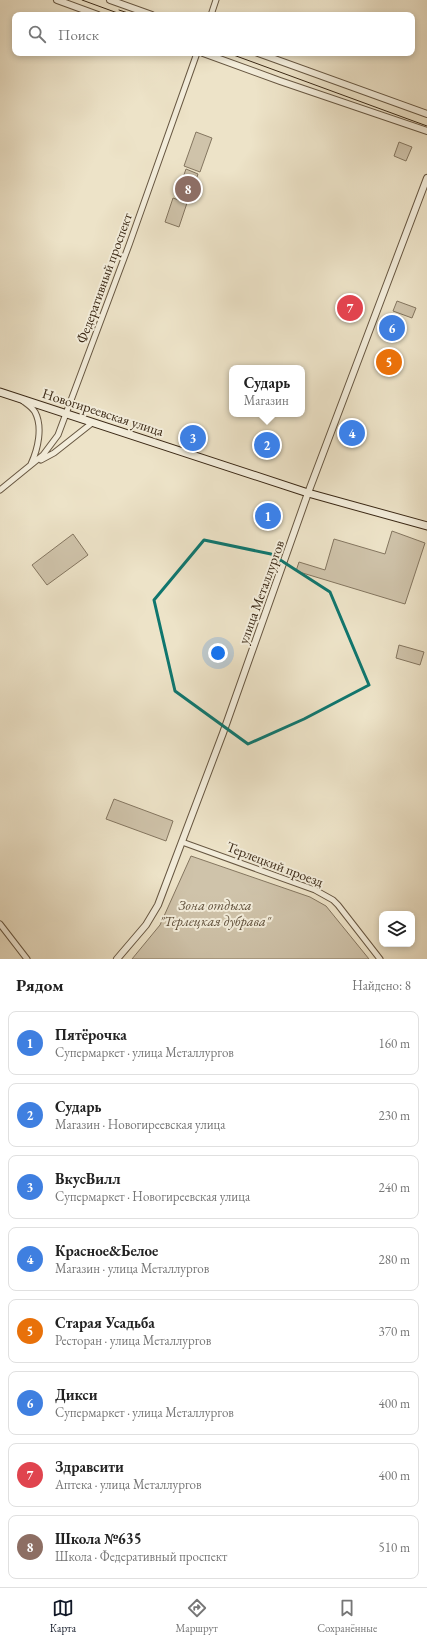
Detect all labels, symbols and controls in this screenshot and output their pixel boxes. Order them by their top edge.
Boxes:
search box [12,12,415,56]
icon: search [26,23,48,45]
text: Поиск [58,25,99,44]
pin: 8 [175,174,201,204]
street label: Федеративный проспект [72,210,136,346]
pin: 7 [337,293,363,323]
pin: 6 [379,313,405,343]
pin: 5 [376,347,402,377]
popup [229,365,305,417]
text: Сударь [244,373,290,392]
street label: Новогиреевская улица [40,384,166,440]
text: Магазин [244,392,289,409]
pin: 4 [339,418,365,448]
pin: 3 [180,423,206,453]
pin: 2 [254,430,280,460]
pin: 1 [255,501,281,531]
street label: улица Металлургов [234,538,288,646]
your location [208,643,228,663]
street label: Терлецкий проезд [224,837,326,891]
park label: Зона отдыха "Терлецкая дубрава" [160,896,272,930]
map controls [379,911,415,947]
button: layers [379,911,415,947]
text: Рядом [16,974,64,996]
text: Найдено: 8 [352,977,411,994]
text: Пятёрочка [55,1025,127,1044]
text: 1 [27,1035,33,1052]
text: 160 m [379,1035,410,1052]
text: Супермаркет · улица Металлургов [55,1044,234,1061]
text: Сударь [55,1097,102,1116]
text: 2 [27,1107,33,1124]
text: 230 m [379,1107,410,1124]
text: Магазин · Новогиреевская улица [55,1116,225,1133]
text: ВкусВилл [55,1169,121,1188]
text: 3 [27,1179,33,1196]
text: 240 m [379,1179,410,1196]
text: Супермаркет · Новогиреевская улица [55,1188,250,1205]
text: Красное&Белое [55,1241,158,1260]
text: 4 [27,1251,33,1268]
text: 280 m [379,1251,410,1268]
text: Магазин · улица Металлургов [55,1260,209,1277]
text: Старая Усадьба [55,1313,155,1332]
text: 5 [27,1323,33,1340]
text: 370 m [379,1323,410,1340]
text: Ресторан · улица Металлургов [55,1332,211,1349]
text: Дикси [55,1385,98,1404]
text: 6 [27,1395,33,1412]
text: 400 m [379,1395,410,1412]
text: Супермаркет · улица Металлургов [55,1404,234,1421]
text: Здравсити [55,1457,124,1476]
text: 7 [27,1467,33,1484]
text: 400 m [379,1467,410,1484]
text: Аптека · улица Металлургов [55,1476,201,1493]
text: Школа №635 [55,1529,142,1548]
text: 8 [27,1539,33,1556]
text: 510 m [379,1539,410,1556]
text: Школа · Федеративный проспект [55,1548,227,1565]
tab: Карта [50,1597,76,1635]
tab: Маршрут [176,1597,218,1635]
tab: Сохранённые [317,1597,377,1635]

